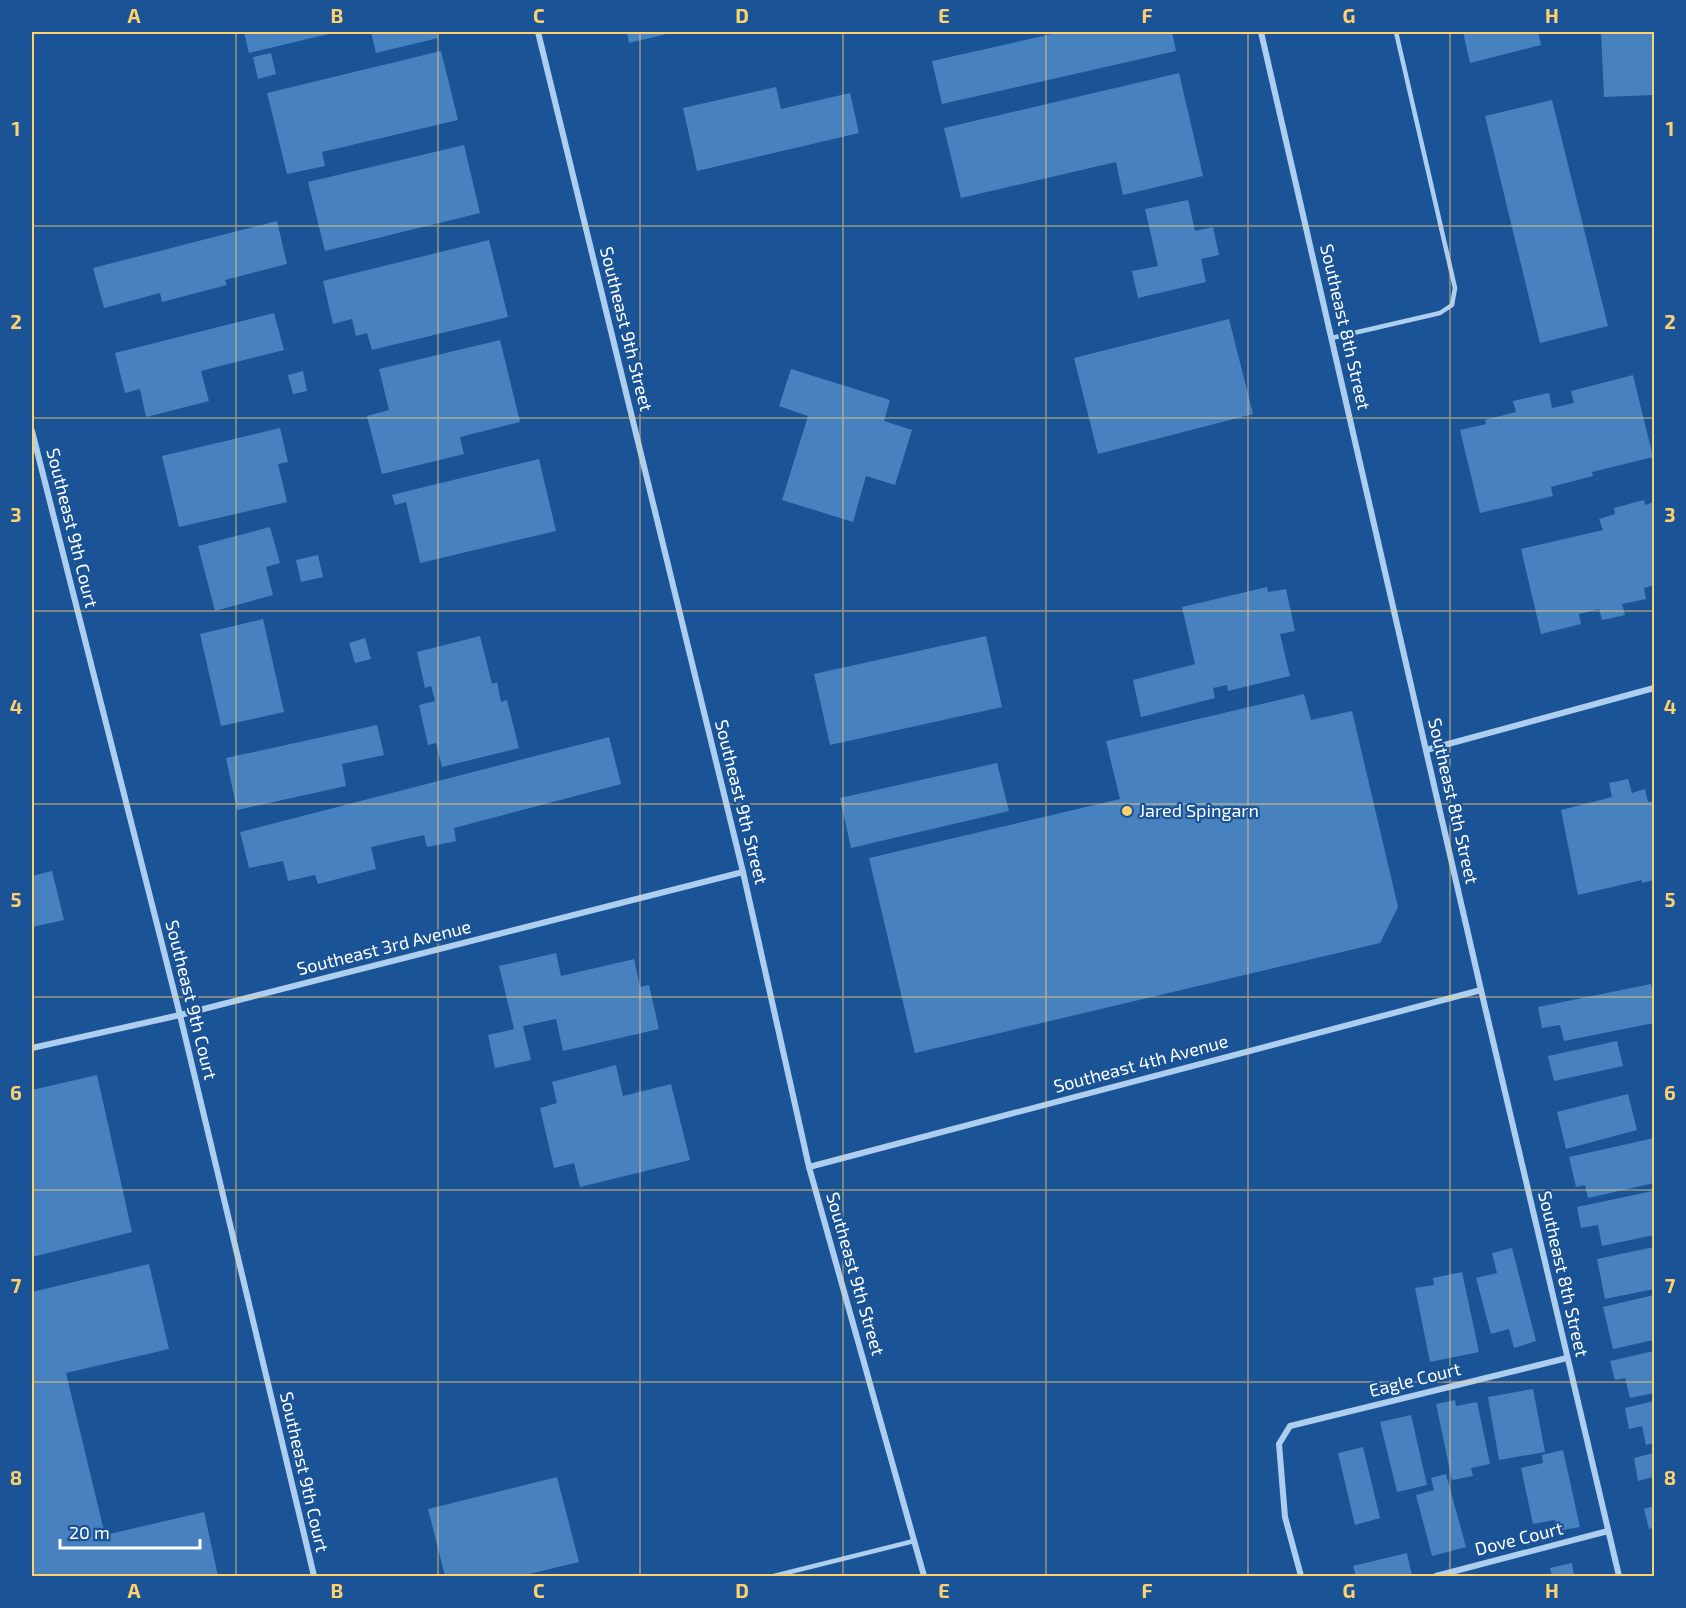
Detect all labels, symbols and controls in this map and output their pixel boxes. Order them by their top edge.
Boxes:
text: A [127,3,141,27]
text: B [331,3,343,27]
text: C [533,3,545,27]
text: D [735,3,749,27]
text: E [938,3,950,27]
text: F [1141,3,1153,27]
text: G [1343,3,1355,27]
text: H [1545,3,1559,27]
text: 1 [12,116,20,140]
text: 1 [1666,116,1674,140]
street label: Southeast 8th Street [1316,242,1376,412]
street label: Southeast 9th Street [596,244,658,414]
text: 2 [10,309,22,333]
text: 2 [1664,309,1676,333]
street label: Southeast 9th Court [42,446,104,610]
text: 3 [10,502,22,526]
text: 3 [1664,502,1676,526]
text: 4 [10,694,23,718]
text: 4 [1664,694,1677,718]
street label: Southeast 8th Street [1424,716,1484,886]
street label: Southeast 9th Street [711,717,773,887]
place label: Jared Spingarn [1139,799,1259,821]
marker: Jared Spingarn [1120,804,1134,818]
text: 5 [10,887,22,911]
text: 5 [1664,887,1676,911]
street label: Southeast 3rd Avenue [294,915,473,979]
street label: Southeast 9th Court [161,918,223,1082]
street label: Southeast 4th Avenue [1051,1029,1230,1097]
text: 6 [10,1080,22,1104]
text: 6 [1664,1080,1676,1104]
street label: Southeast 9th Street [822,1189,890,1358]
street label: Southeast 8th Street [1534,1189,1594,1359]
text: 7 [11,1273,22,1297]
text: 7 [1665,1273,1676,1297]
street label: Eagle Court [1367,1357,1463,1401]
street label: Southeast 9th Court [276,1389,334,1554]
text: 8 [10,1465,22,1489]
text: 8 [1664,1465,1676,1489]
scale bar [60,1512,200,1550]
street label: Dove Court [1472,1516,1565,1560]
text: 20 m [69,1521,110,1543]
text: A [127,1578,141,1602]
text: B [331,1578,343,1602]
text: C [533,1578,545,1602]
text: D [735,1578,749,1602]
text: E [938,1578,950,1602]
text: F [1141,1578,1153,1602]
text: G [1343,1578,1355,1602]
text: H [1545,1578,1559,1602]

